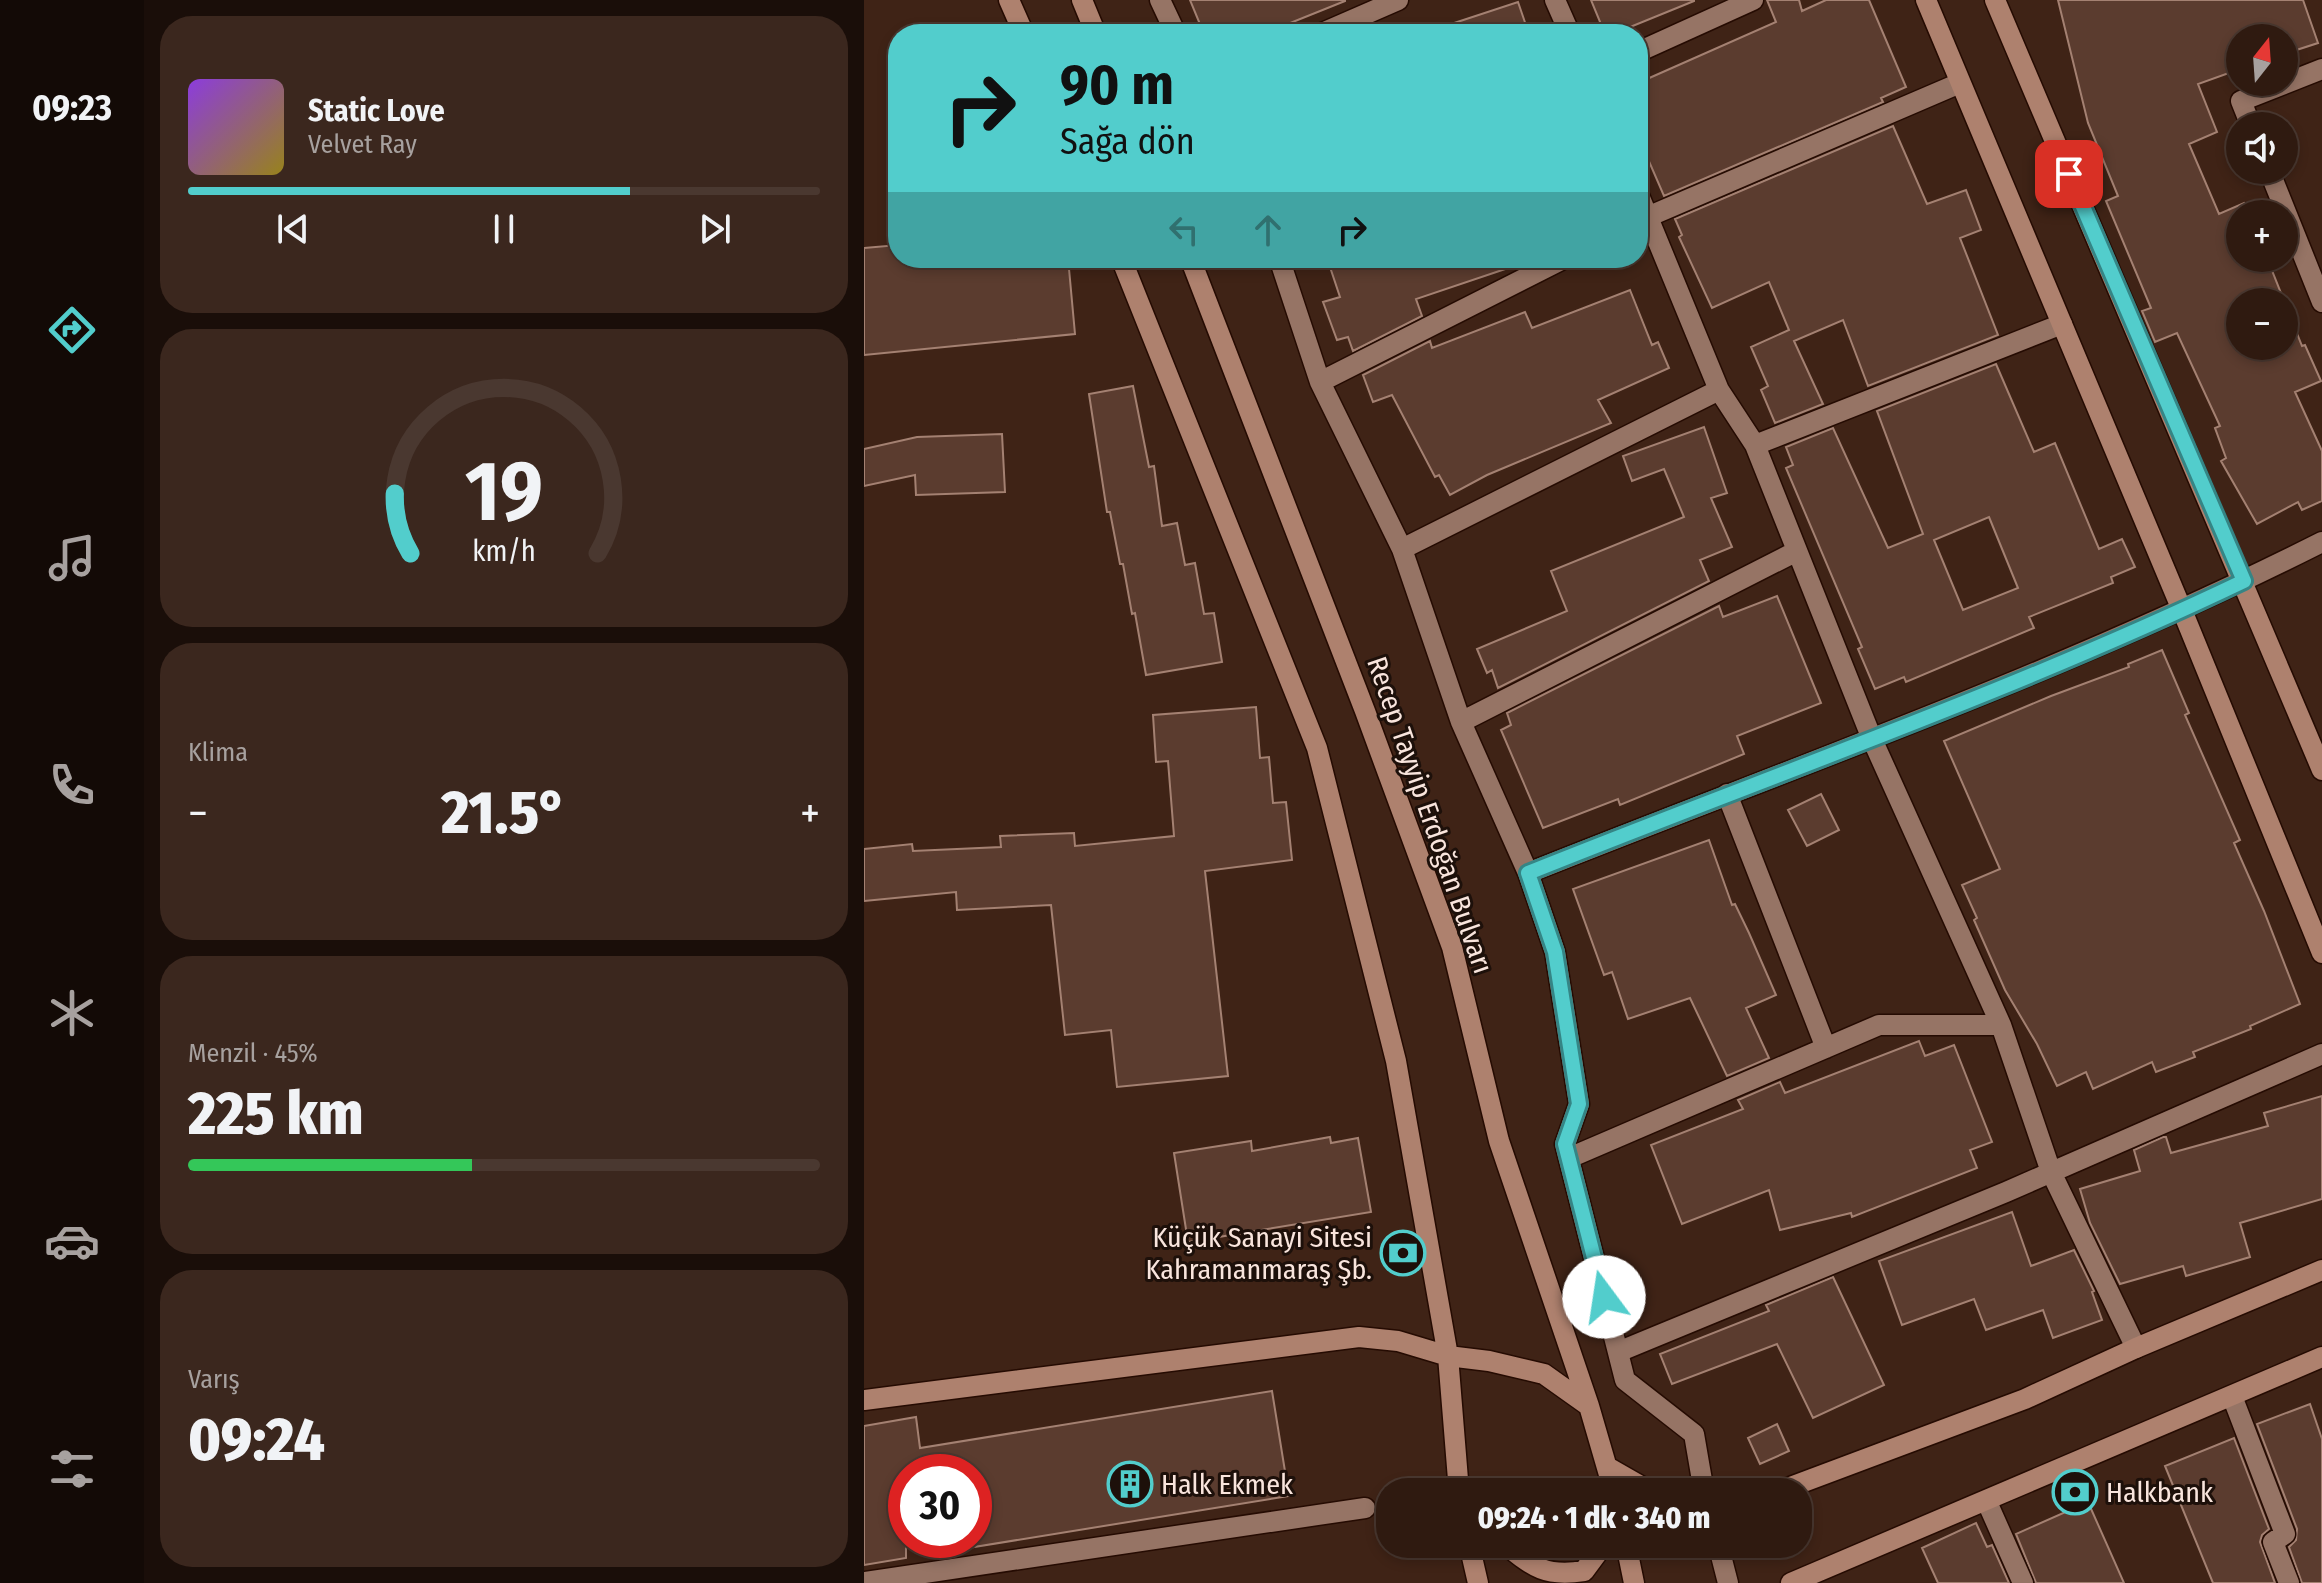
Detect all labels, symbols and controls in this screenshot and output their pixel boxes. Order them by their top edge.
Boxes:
north arrow [2226,24,2298,96]
map controls [2226,24,2298,360]
text: 90 m [1060,52,1174,119]
icon: right [928,56,1032,160]
text: 09:23 [32,86,112,130]
text: Static Love [308,93,445,129]
button: sound [2226,112,2298,184]
text: Sağa dön [1060,120,1195,164]
text: Velvet Ray [308,129,417,160]
pin [2035,140,2103,208]
icon: arrive [2047,152,2091,196]
button: + [2226,200,2298,272]
icon: previous [271,207,315,251]
icon: pause [482,207,526,251]
icon: next [693,207,737,251]
icon: left [1162,208,1206,252]
icon: ahead [1246,208,1290,252]
icon: right [1330,208,1374,252]
button: − [2226,288,2298,360]
icon: directions [44,302,100,358]
text: 19 [465,442,543,542]
icon: music [44,530,100,586]
text: km/h [472,534,536,569]
street label: Recep Tayyip Erdoğan Bulvarı [1360,652,1500,978]
text: Klima [188,737,248,768]
icon: phone [44,757,100,813]
text: 21.5° [441,777,567,849]
text: − [188,787,208,840]
text: + [800,787,820,840]
icon: climate [44,985,100,1041]
text: Menzil · 45% [188,1038,318,1069]
text: 225 km [188,1078,363,1150]
icon: car [44,1213,100,1269]
place label: Küçük Sanayi Sitesi Kahramanmaraş Şb. [1146,1221,1372,1286]
bank icon: Küçük Sanayi Sitesi Kahramanmaraş Şb. [1379,1229,1427,1277]
position arrow [1562,1255,1646,1339]
text: Varış [188,1364,240,1395]
text: 09:24 [188,1404,325,1476]
icon: filters [44,1441,100,1497]
speed limit sign: 30 [888,1454,992,1558]
building icon: Halk Ekmek [1106,1460,1154,1508]
place label: Halk Ekmek [1161,1468,1294,1501]
bank icon: Halkbank [2051,1468,2099,1516]
place label: Halkbank [2106,1476,2214,1509]
text: 09:24 · 1 dk · 340 m [1478,1500,1710,1536]

